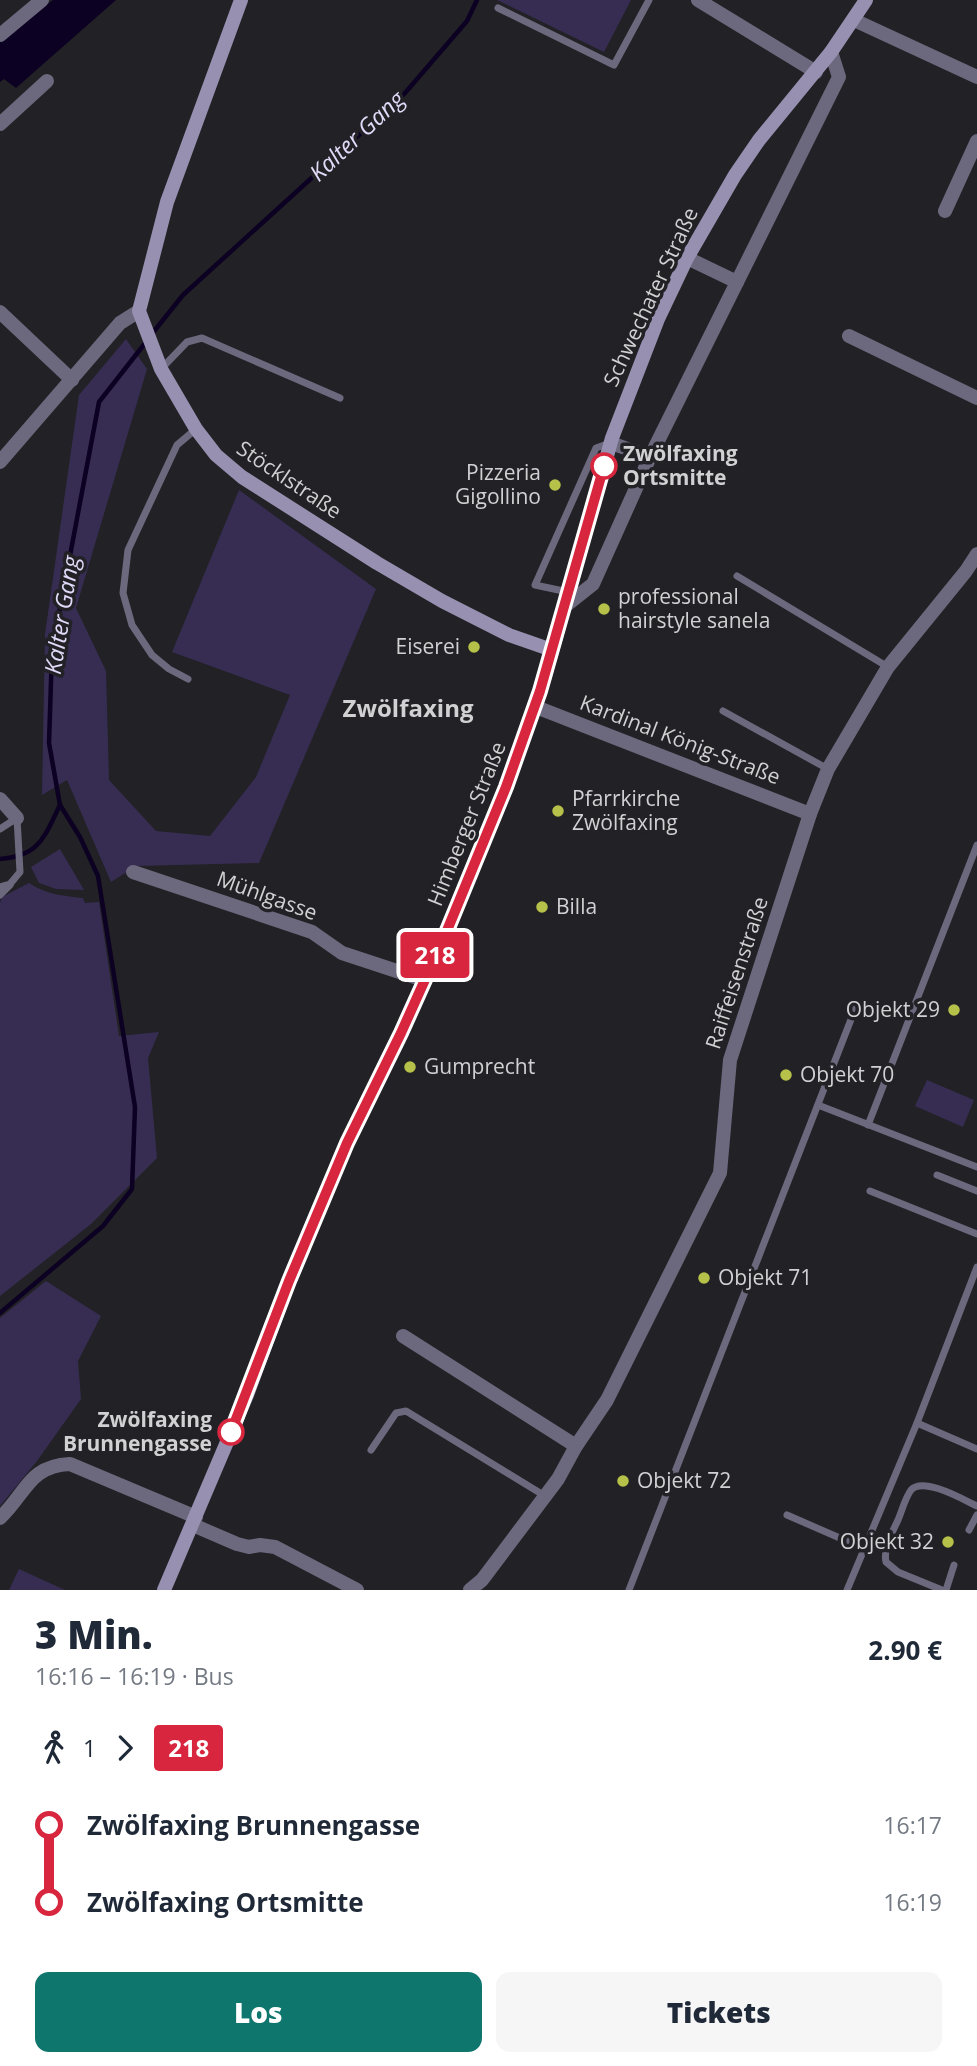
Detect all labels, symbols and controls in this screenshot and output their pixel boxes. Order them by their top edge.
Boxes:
water label: Kalter Gang [302,82,412,188]
street label: Schwechater Straße [596,202,704,391]
street label: Stöcklstraße [232,434,347,525]
place label: Zwölfaxing Ortsmitte [623,439,738,491]
marker: Zwölfaxing Ortsmitte [591,453,617,479]
place label: Pizzeria Gigollino [455,458,541,510]
marker: Pizzeria Gigollino [547,477,563,493]
water label: Kalter Gang [36,552,86,676]
place label: professional hairstyle sanela [618,582,770,634]
marker: professional hairstyle sanela [596,601,612,617]
place label: Eiserei [396,632,460,660]
marker: Eiserei [466,639,482,655]
street label: Kardinal König-Straße [576,688,785,790]
district label: Zwölfaxing [343,691,474,724]
street label: Himberger Straße [420,737,512,910]
place label: Pfarrkirche Zwölfaxing [572,784,680,836]
marker: Pfarrkirche Zwölfaxing [550,803,566,819]
street label: Mühlgasse [213,864,321,926]
place label: Billa [556,892,597,920]
street label: Raiffeisenstraße [698,893,774,1052]
marker: Billa [534,899,550,915]
line badge: 218 [395,932,475,978]
text: 218 [414,938,456,971]
place label: Objekt 29 [846,995,940,1023]
marker: Objekt 29 [946,1002,962,1018]
place label: Gumprecht [424,1052,535,1080]
marker: Gumprecht [402,1059,418,1075]
place label: Objekt 70 [800,1060,894,1088]
marker: Objekt 70 [778,1067,794,1083]
place label: Objekt 71 [718,1263,812,1291]
marker: Objekt 71 [696,1270,712,1286]
place label: Zwölfaxing Brunnengasse [63,1405,212,1457]
marker: Zwölfaxing Brunnengasse [218,1419,244,1445]
place label: Objekt 72 [637,1466,731,1494]
marker: Objekt 72 [615,1473,631,1489]
place label: Objekt 32 [840,1527,934,1555]
marker: Objekt 32 [940,1534,956,1550]
text: 3 Min. [35,1608,153,1660]
text: 2.90 € [868,1632,942,1668]
text: 16:16 – 16:19 · Bus [35,1660,234,1692]
icon: walk [35,1729,73,1767]
icon: forward [106,1729,144,1767]
text: 218 [168,1731,209,1764]
text: 1 [83,1732,96,1764]
text: Zwölfaxing Brunnengasse [87,1807,420,1843]
text: 16:17 [883,1809,942,1841]
text: Zwölfaxing Ortsmitte [87,1884,364,1920]
text: 16:19 [883,1886,942,1918]
button: Los [35,1972,482,2052]
button: Tickets [496,1972,942,2052]

